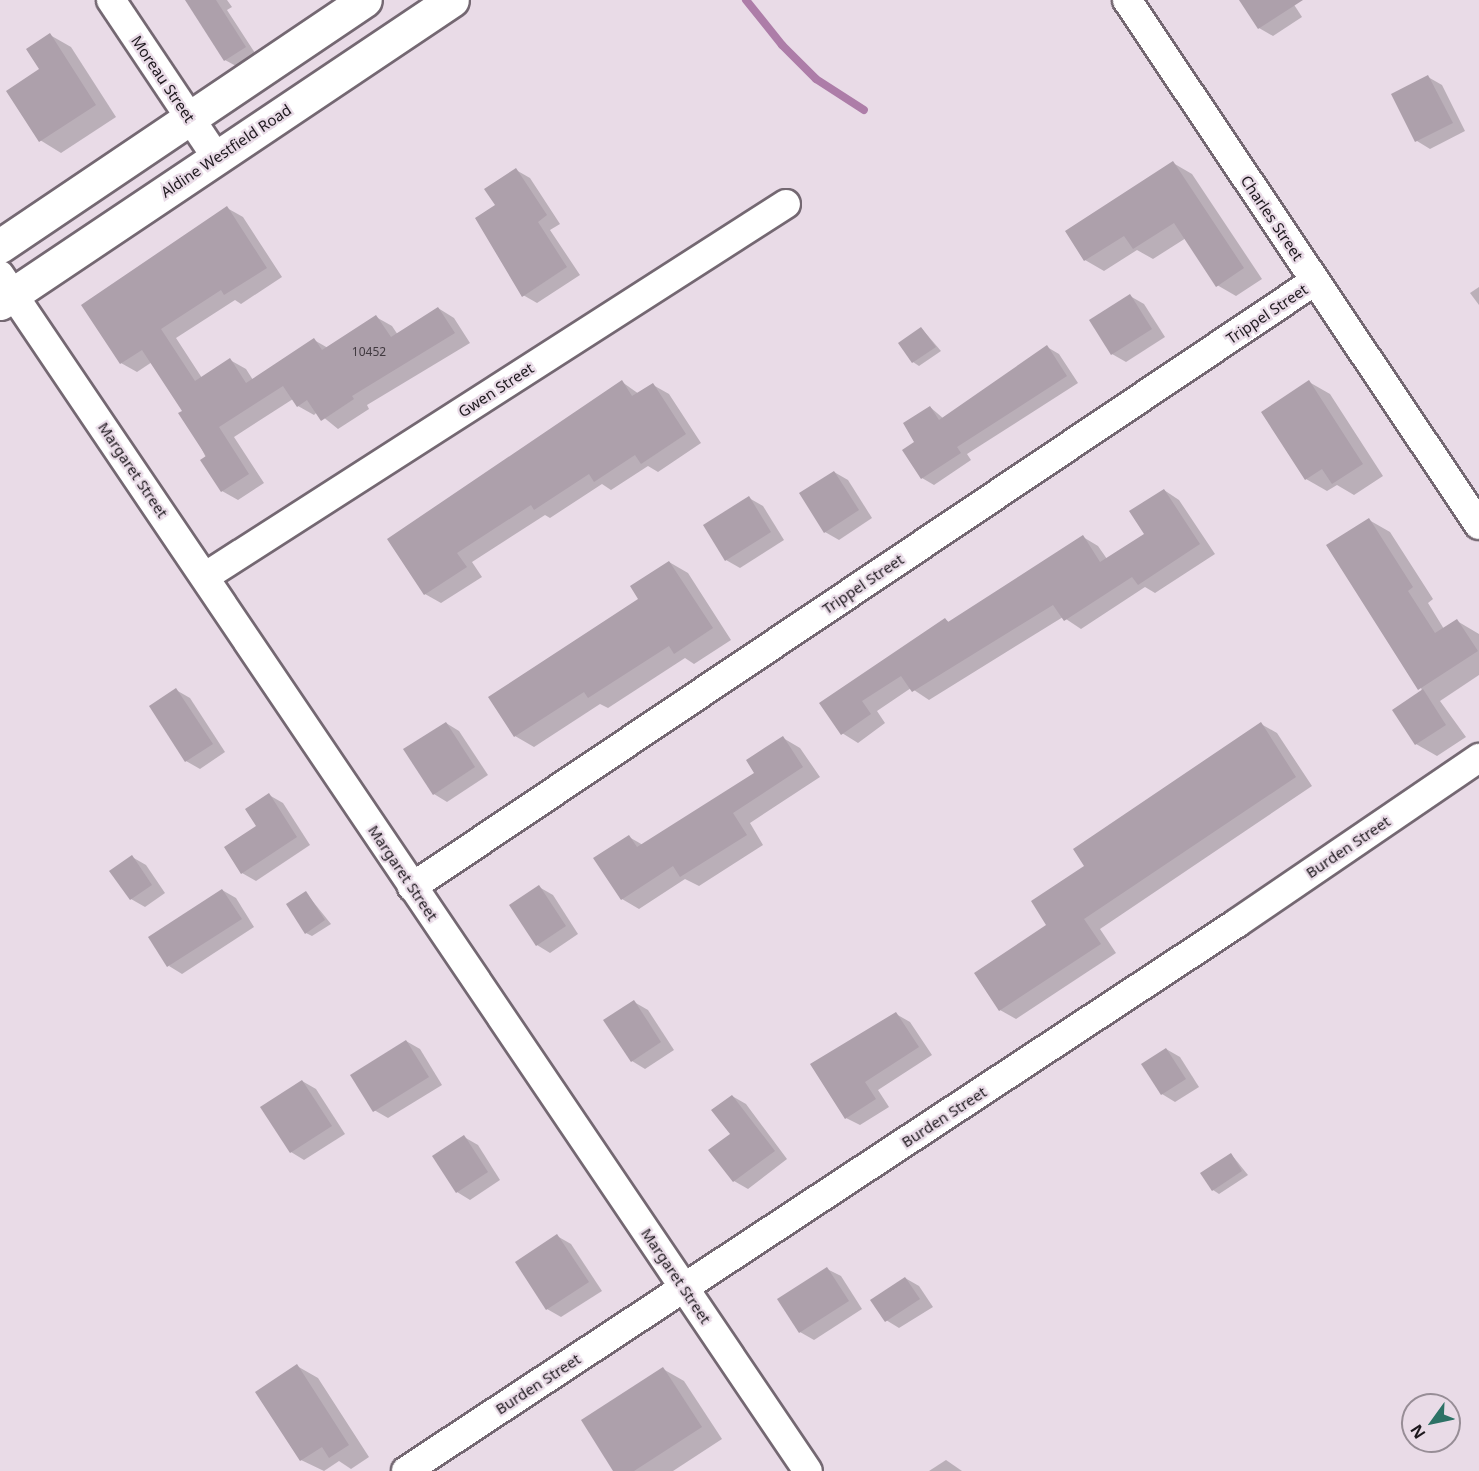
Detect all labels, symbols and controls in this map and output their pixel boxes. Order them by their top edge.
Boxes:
street label: Moreau Street [127,32,199,126]
street label: Aldine Westfield Road [157,101,295,201]
street label: Charles Street [1237,172,1307,264]
street label: Trippel Street [1223,280,1311,348]
house number: 10452 [352,345,386,359]
street label: Gwen Street [455,359,537,421]
street label: Margaret Street [94,419,172,521]
street label: Trippel Street [819,550,907,618]
street label: Burden Street [1302,812,1394,882]
street label: Margaret Street [364,822,442,924]
street label: Burden Street [898,1083,990,1151]
street label: Margaret Street [637,1225,715,1327]
street label: Burden Street [492,1350,584,1418]
north arrow [1401,1393,1461,1453]
text: N [1405,1420,1430,1443]

